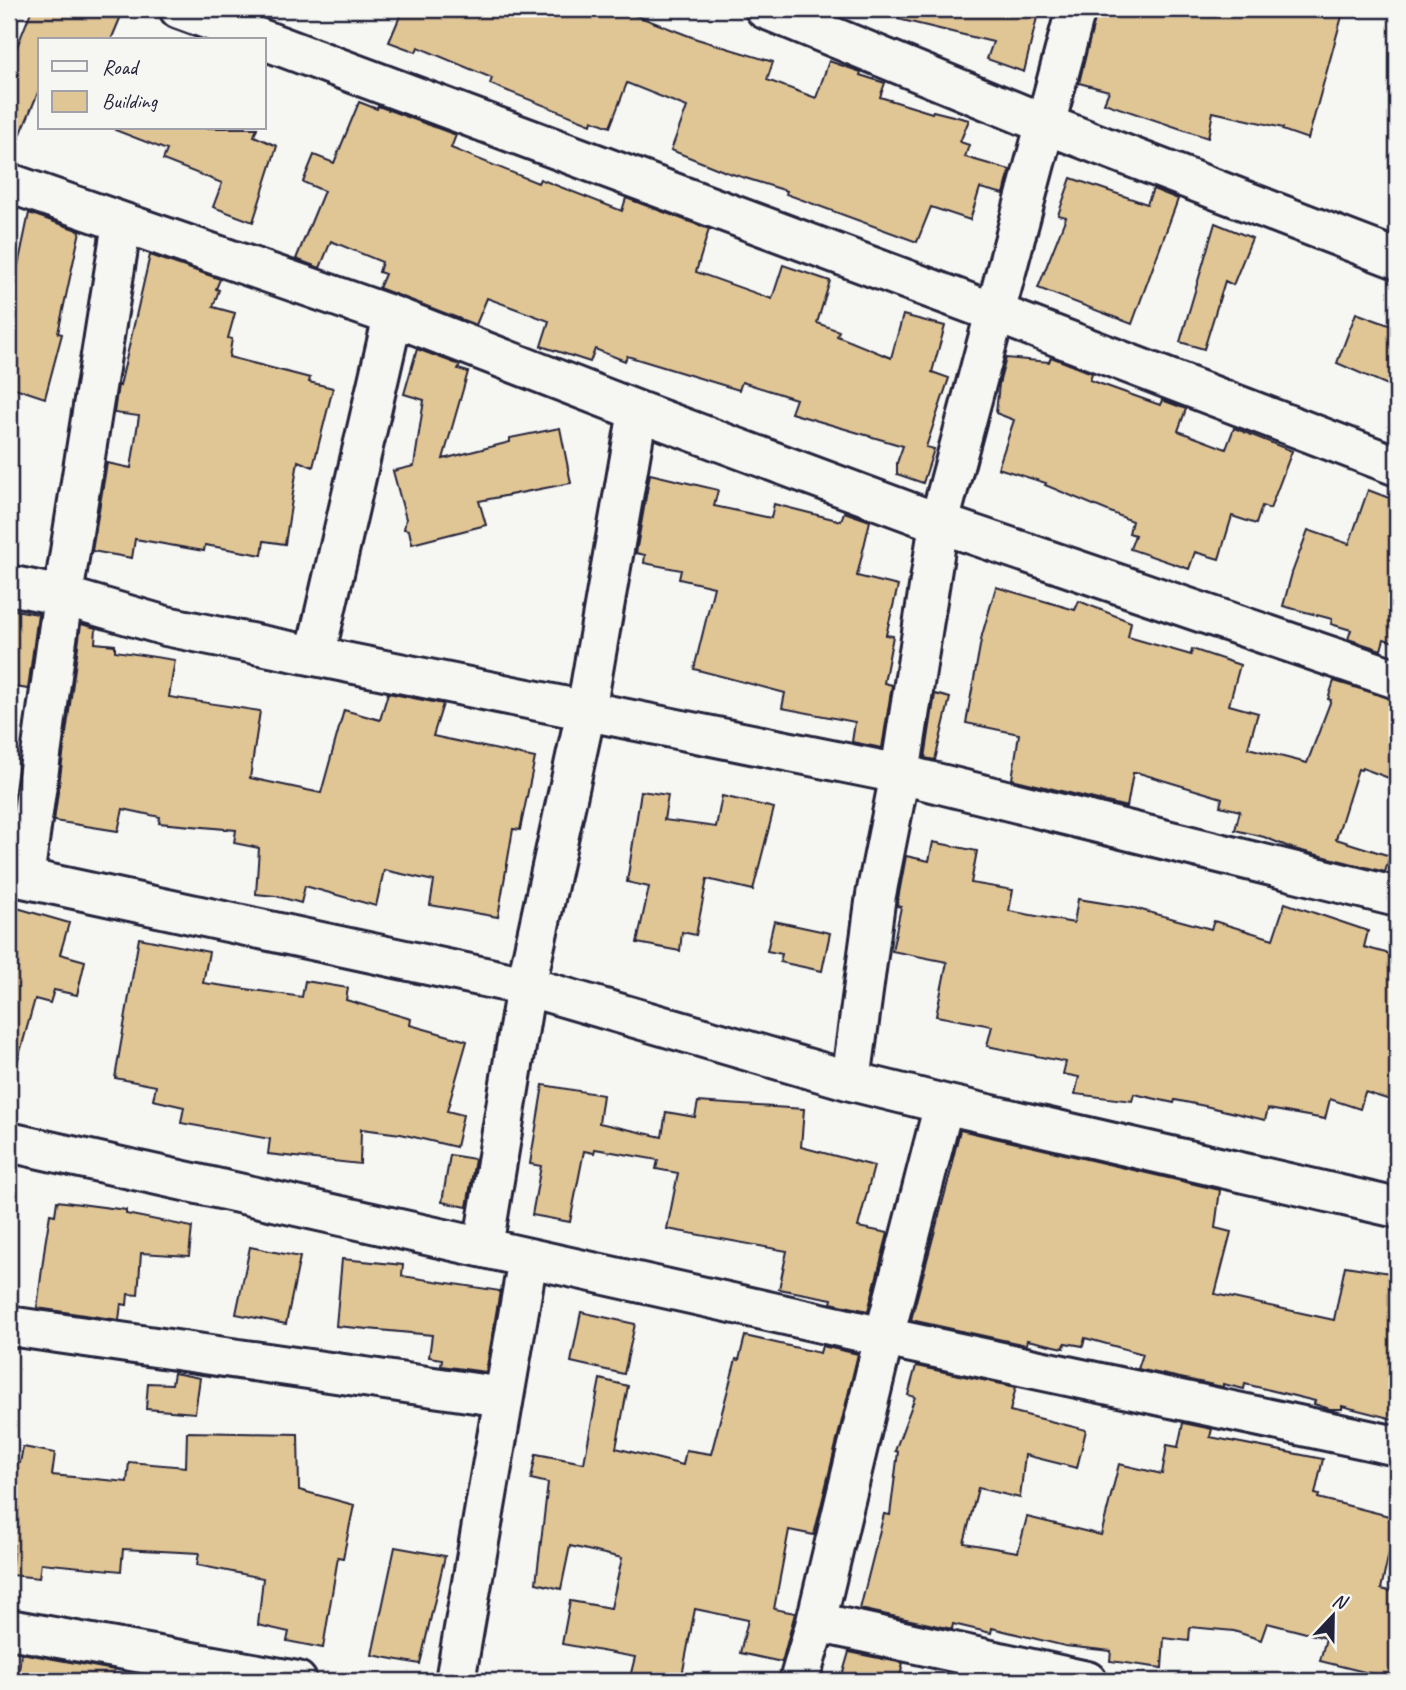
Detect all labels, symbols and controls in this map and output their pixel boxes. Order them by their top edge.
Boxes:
legend [38,38,266,130]
text: Road [102,54,141,80]
text: Building [102,88,159,114]
north arrow [1298,1582,1368,1652]
text: N [1329,1588,1352,1616]

